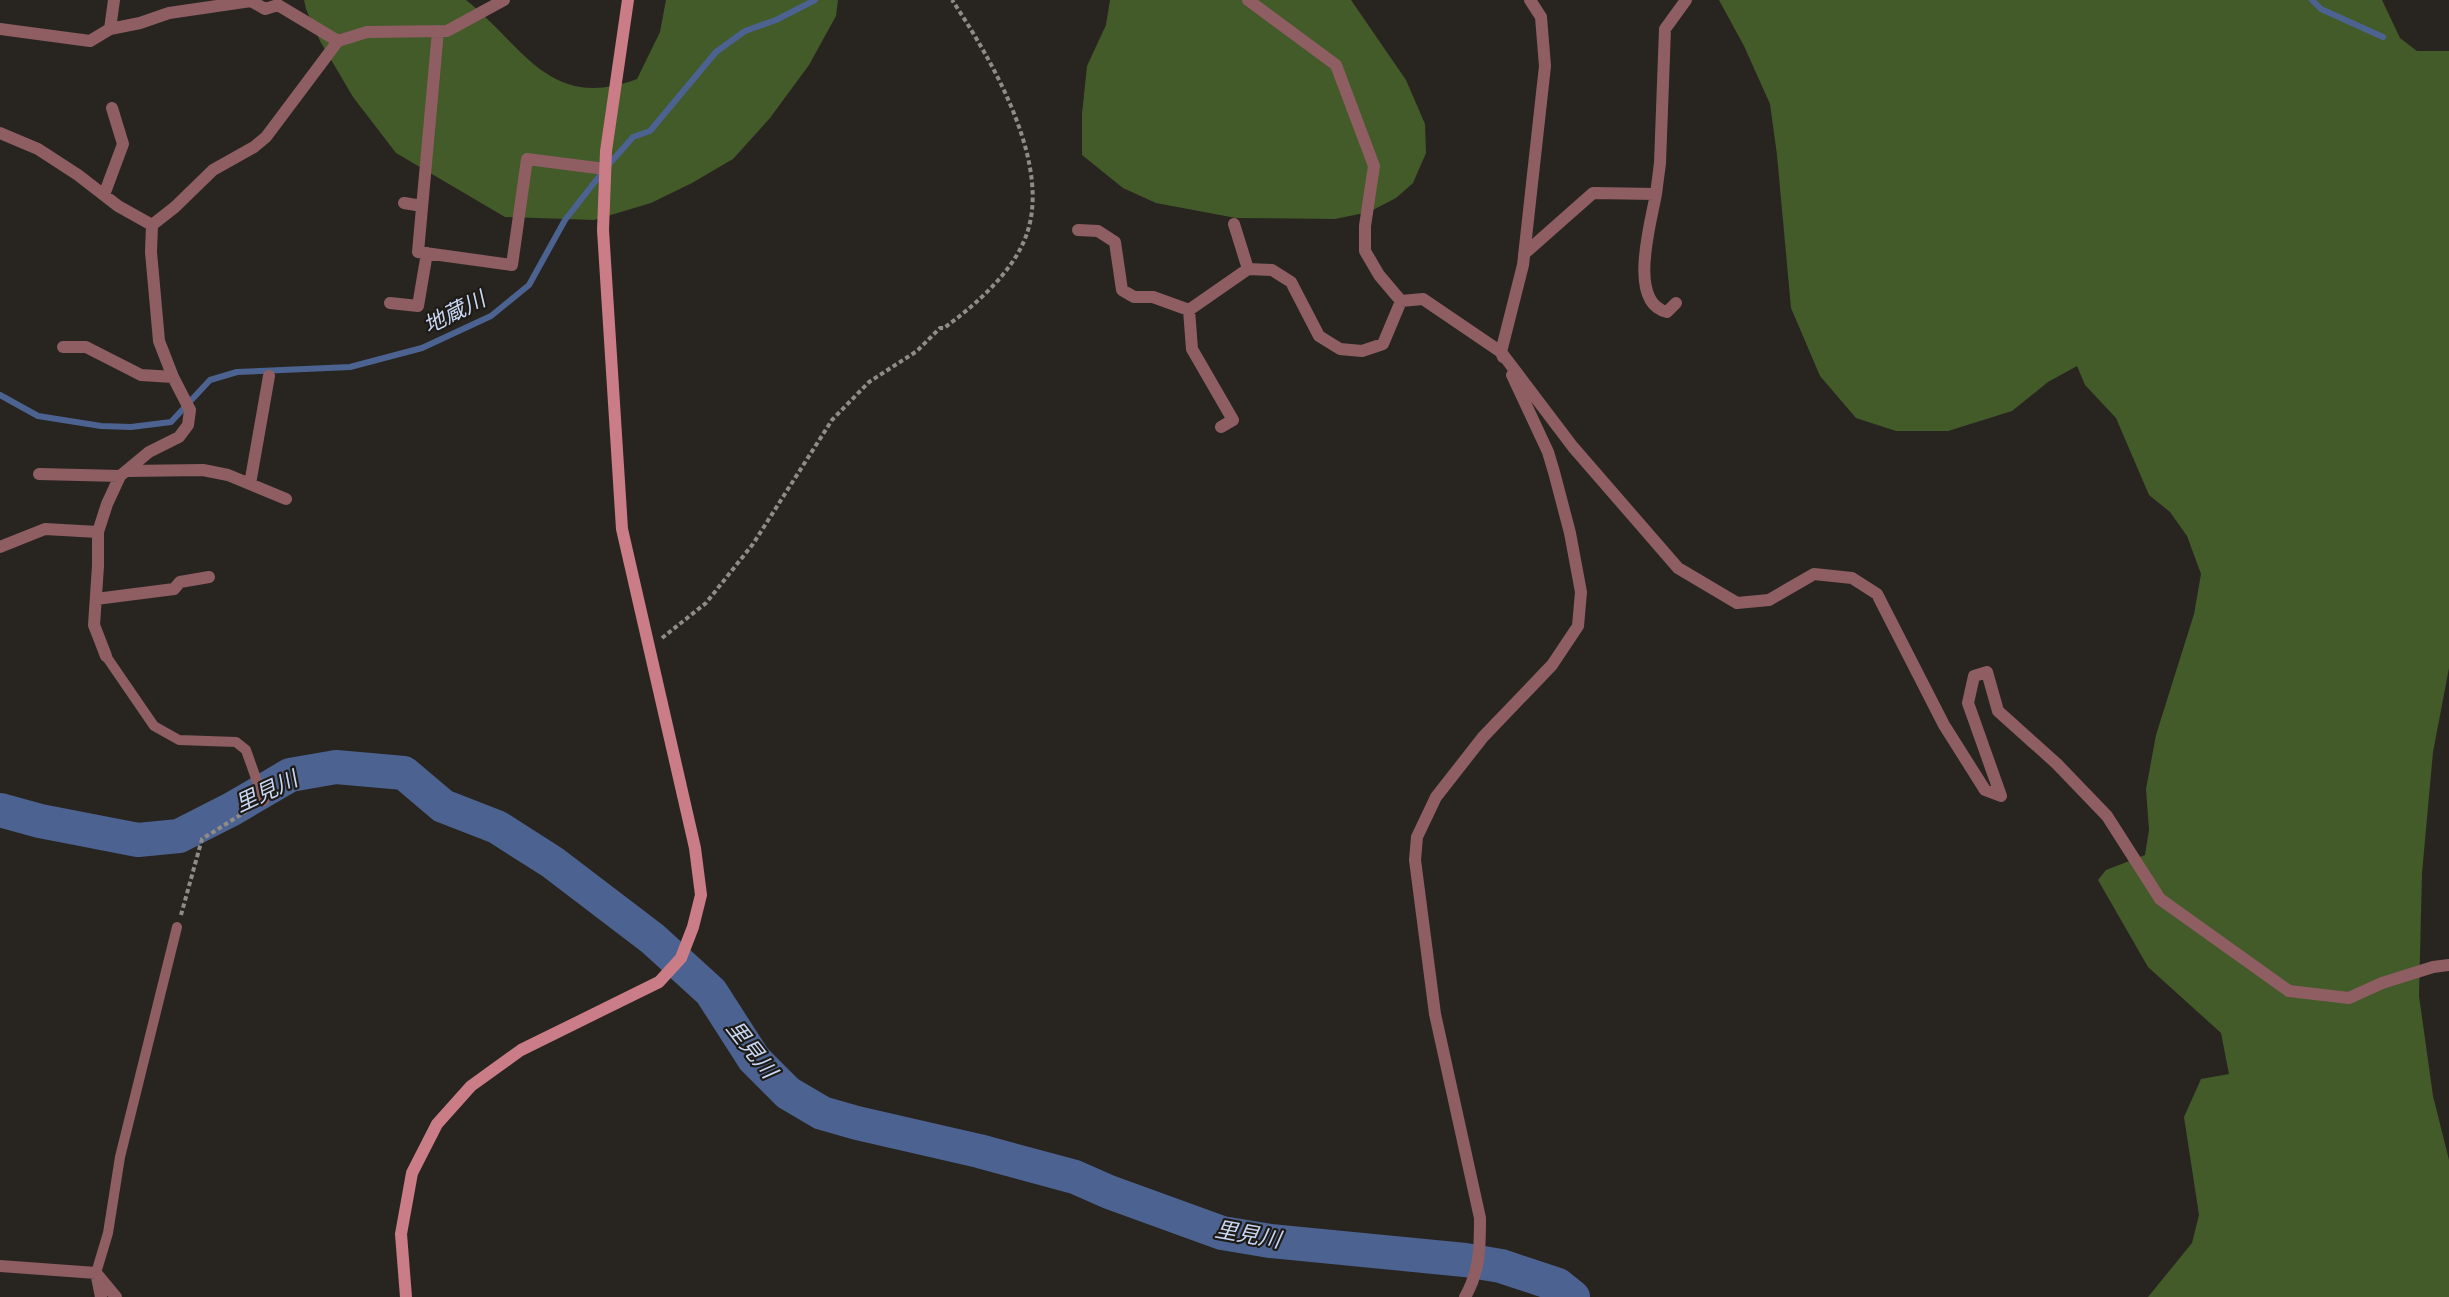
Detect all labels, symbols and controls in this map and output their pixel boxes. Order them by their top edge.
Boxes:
water label: 地蔵川 [418,283,492,339]
water label: 里見川 [230,763,304,818]
water label: 里見川 [721,1014,785,1085]
water label: 里見川 [1213,1213,1285,1254]

